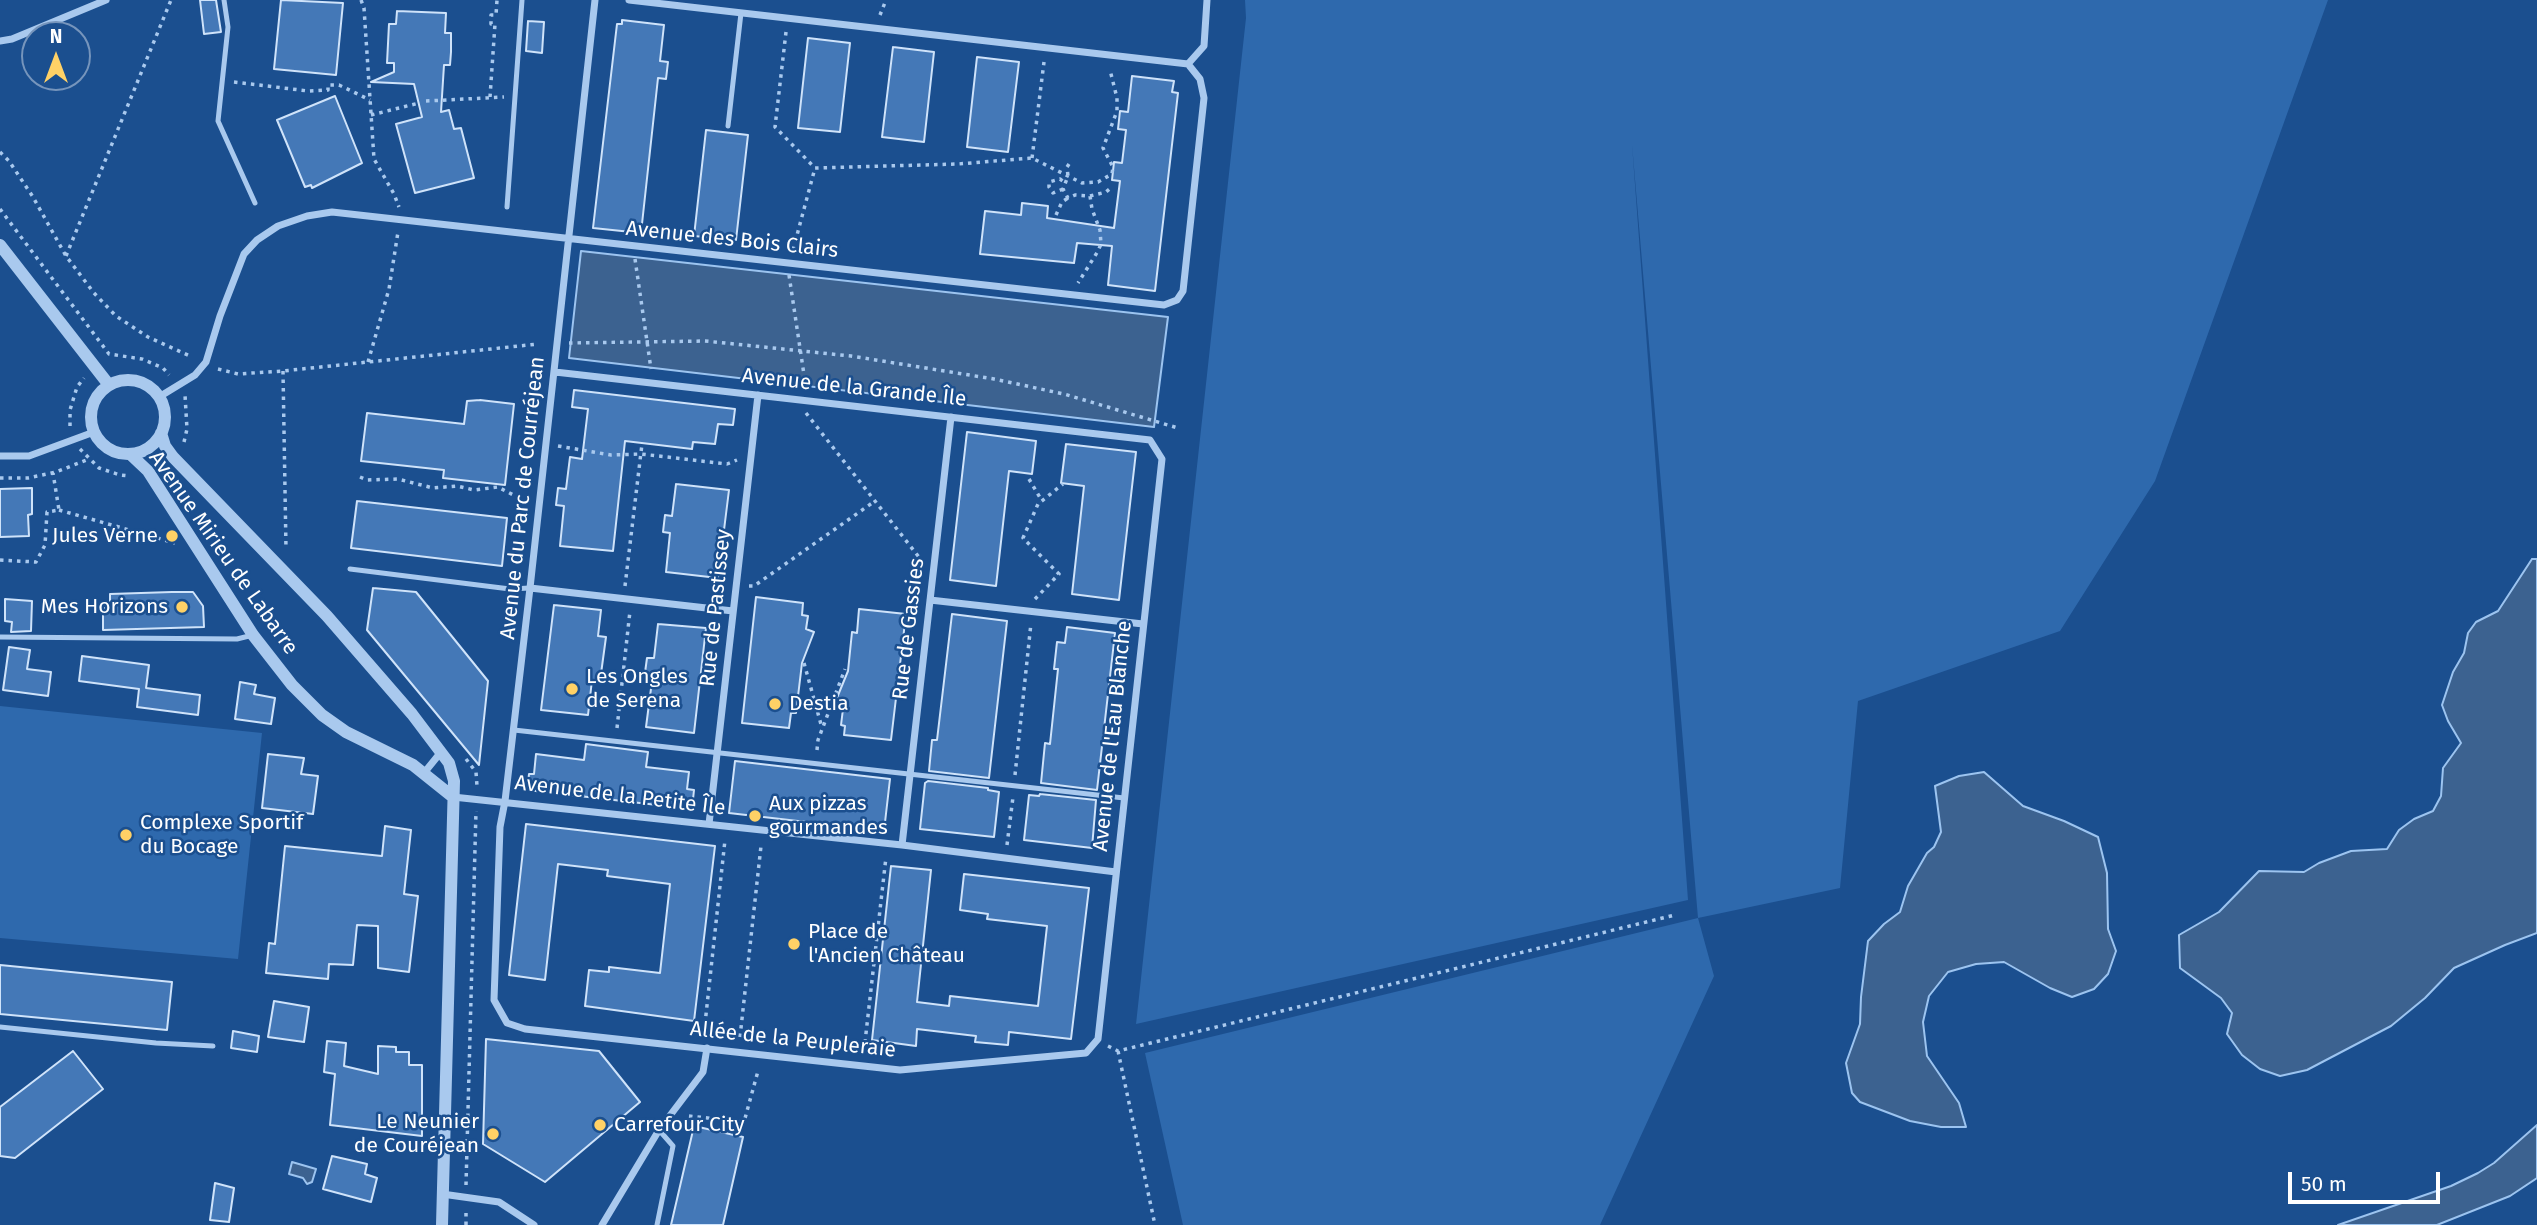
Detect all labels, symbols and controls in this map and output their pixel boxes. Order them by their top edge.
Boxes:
north arrow [21,21,91,91]
text: N [50,25,62,48]
street label: Avenue des Bois Clairs [625,216,839,264]
street label: Avenue du Parc de Courréjean [496,355,550,641]
street label: Avenue de la Grande Île [741,364,967,412]
street label: Avenue Mirieu de Labarre [143,446,303,660]
place label: Jules Verne [52,523,158,549]
marker: Jules Verne [164,528,180,544]
street label: Rue de Pastissey [695,528,737,688]
street label: Rue de Gassies [888,557,930,701]
place label: Mes Horizons [41,594,168,620]
marker: Mes Horizons [174,599,190,615]
street label: Avenue de l'Eau Blanche [1088,619,1138,853]
place label: Les Ongles de Serena [586,664,688,714]
marker: Les Ongles de Serena [564,681,580,697]
place label: Destia [789,691,849,717]
marker: Destia [767,696,783,712]
street label: Avenue de la Petite Île [513,771,727,821]
place label: Aux pizzas gourmandes [769,791,888,841]
marker: Aux pizzas gourmandes [747,808,763,824]
place label: Complexe Sportif du Bocage [140,810,303,860]
marker: Complexe Sportif du Bocage [118,827,134,843]
place label: Place de l'Ancien Château [808,919,965,969]
marker: Place de l'Ancien Château [786,936,802,952]
street label: Allée de la Peupleraie [689,1017,897,1063]
place label: Le Neunier de Couréjean [354,1109,479,1159]
place label: Carrefour City [614,1112,744,1138]
marker: Carrefour City [592,1117,608,1133]
marker: Le Neunier de Couréjean [485,1126,501,1142]
scale bar [2292,1158,2444,1202]
text: 50 m [2301,1171,2347,1197]

